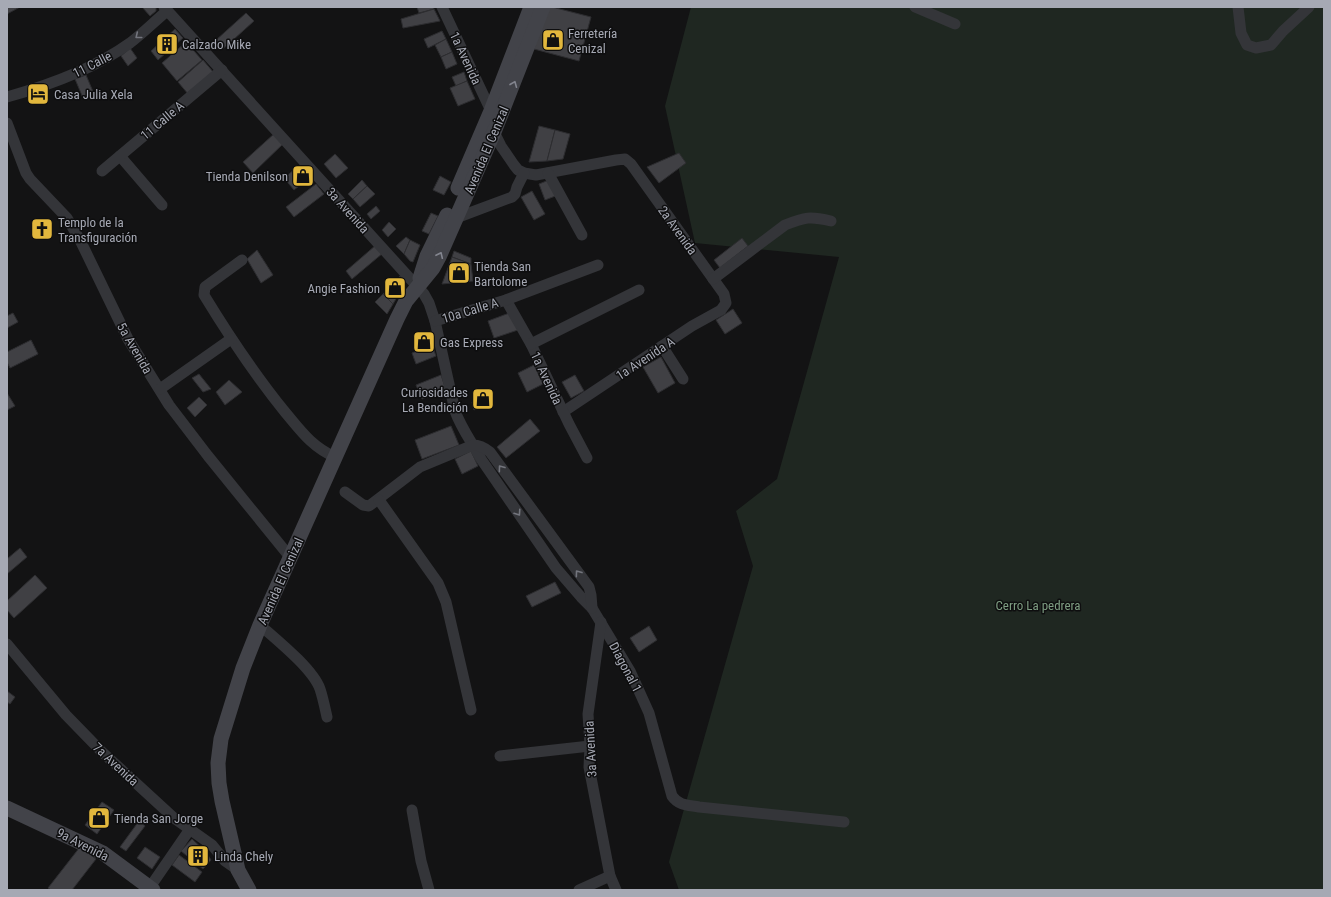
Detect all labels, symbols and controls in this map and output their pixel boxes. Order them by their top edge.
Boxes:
place label: Ferretería Cenizal [568,26,617,56]
shop icon: Ferretería Cenizal [540,27,566,53]
street label: 1a Avenida [447,30,484,87]
building icon: Calzado Mike [154,31,180,57]
one-way arrow [135,32,142,39]
place label: Calzado Mike [182,37,251,52]
street label: 11 Calle [70,48,114,81]
one-way arrow [509,80,517,87]
hotel icon: Casa Julia Xela [25,81,51,107]
place label: Casa Julia Xela [54,87,133,102]
street label: 11 Calle A [138,98,187,143]
street label: Avenida El Cenizal [461,104,512,196]
shop icon: Tienda Denilson [290,163,316,189]
place label: Tienda Denilson [206,169,288,184]
street label: 3a Avenida [323,184,372,236]
street label: 2a Avenida [655,203,700,257]
place label: Templo de la Transfiguración [58,215,137,245]
church icon: Templo de la Transfiguración [29,216,55,242]
one-way arrow [435,251,443,259]
place label: Tienda San Bartolome [474,259,531,289]
shop icon: Tienda San Bartolome [446,260,472,286]
shop icon: Angie Fashion [382,275,408,301]
place label: Angie Fashion [307,281,380,296]
street label: 10a Calle A [440,295,501,326]
street label: 5a Avenida [114,320,155,376]
shop icon: Gas Express [411,329,437,355]
street label: 1a Avenida A [613,334,678,383]
place label: Gas Express [440,335,503,350]
street label: 1a Avenida [528,350,565,407]
place label: Curiosidades La Bendición [401,385,468,415]
shop icon: Curiosidades La Bendición [470,386,496,412]
one-way arrow [499,466,506,473]
one-way arrow [513,508,520,515]
street label: Avenida El Cenizal [255,535,306,627]
one-way arrow [575,570,583,577]
park label: Cerro La pedrera [996,598,1080,613]
street label: Diagonal 1 [606,640,645,695]
street label: 3a Avenida [582,720,599,777]
street label: 7a Avenida [90,740,141,789]
shop icon: Tienda San Jorge [86,805,112,831]
place label: Tienda San Jorge [114,811,203,826]
street label: 9a Avenida [54,825,111,864]
building icon: Linda Chely [185,843,211,869]
place label: Linda Chely [214,849,274,864]

